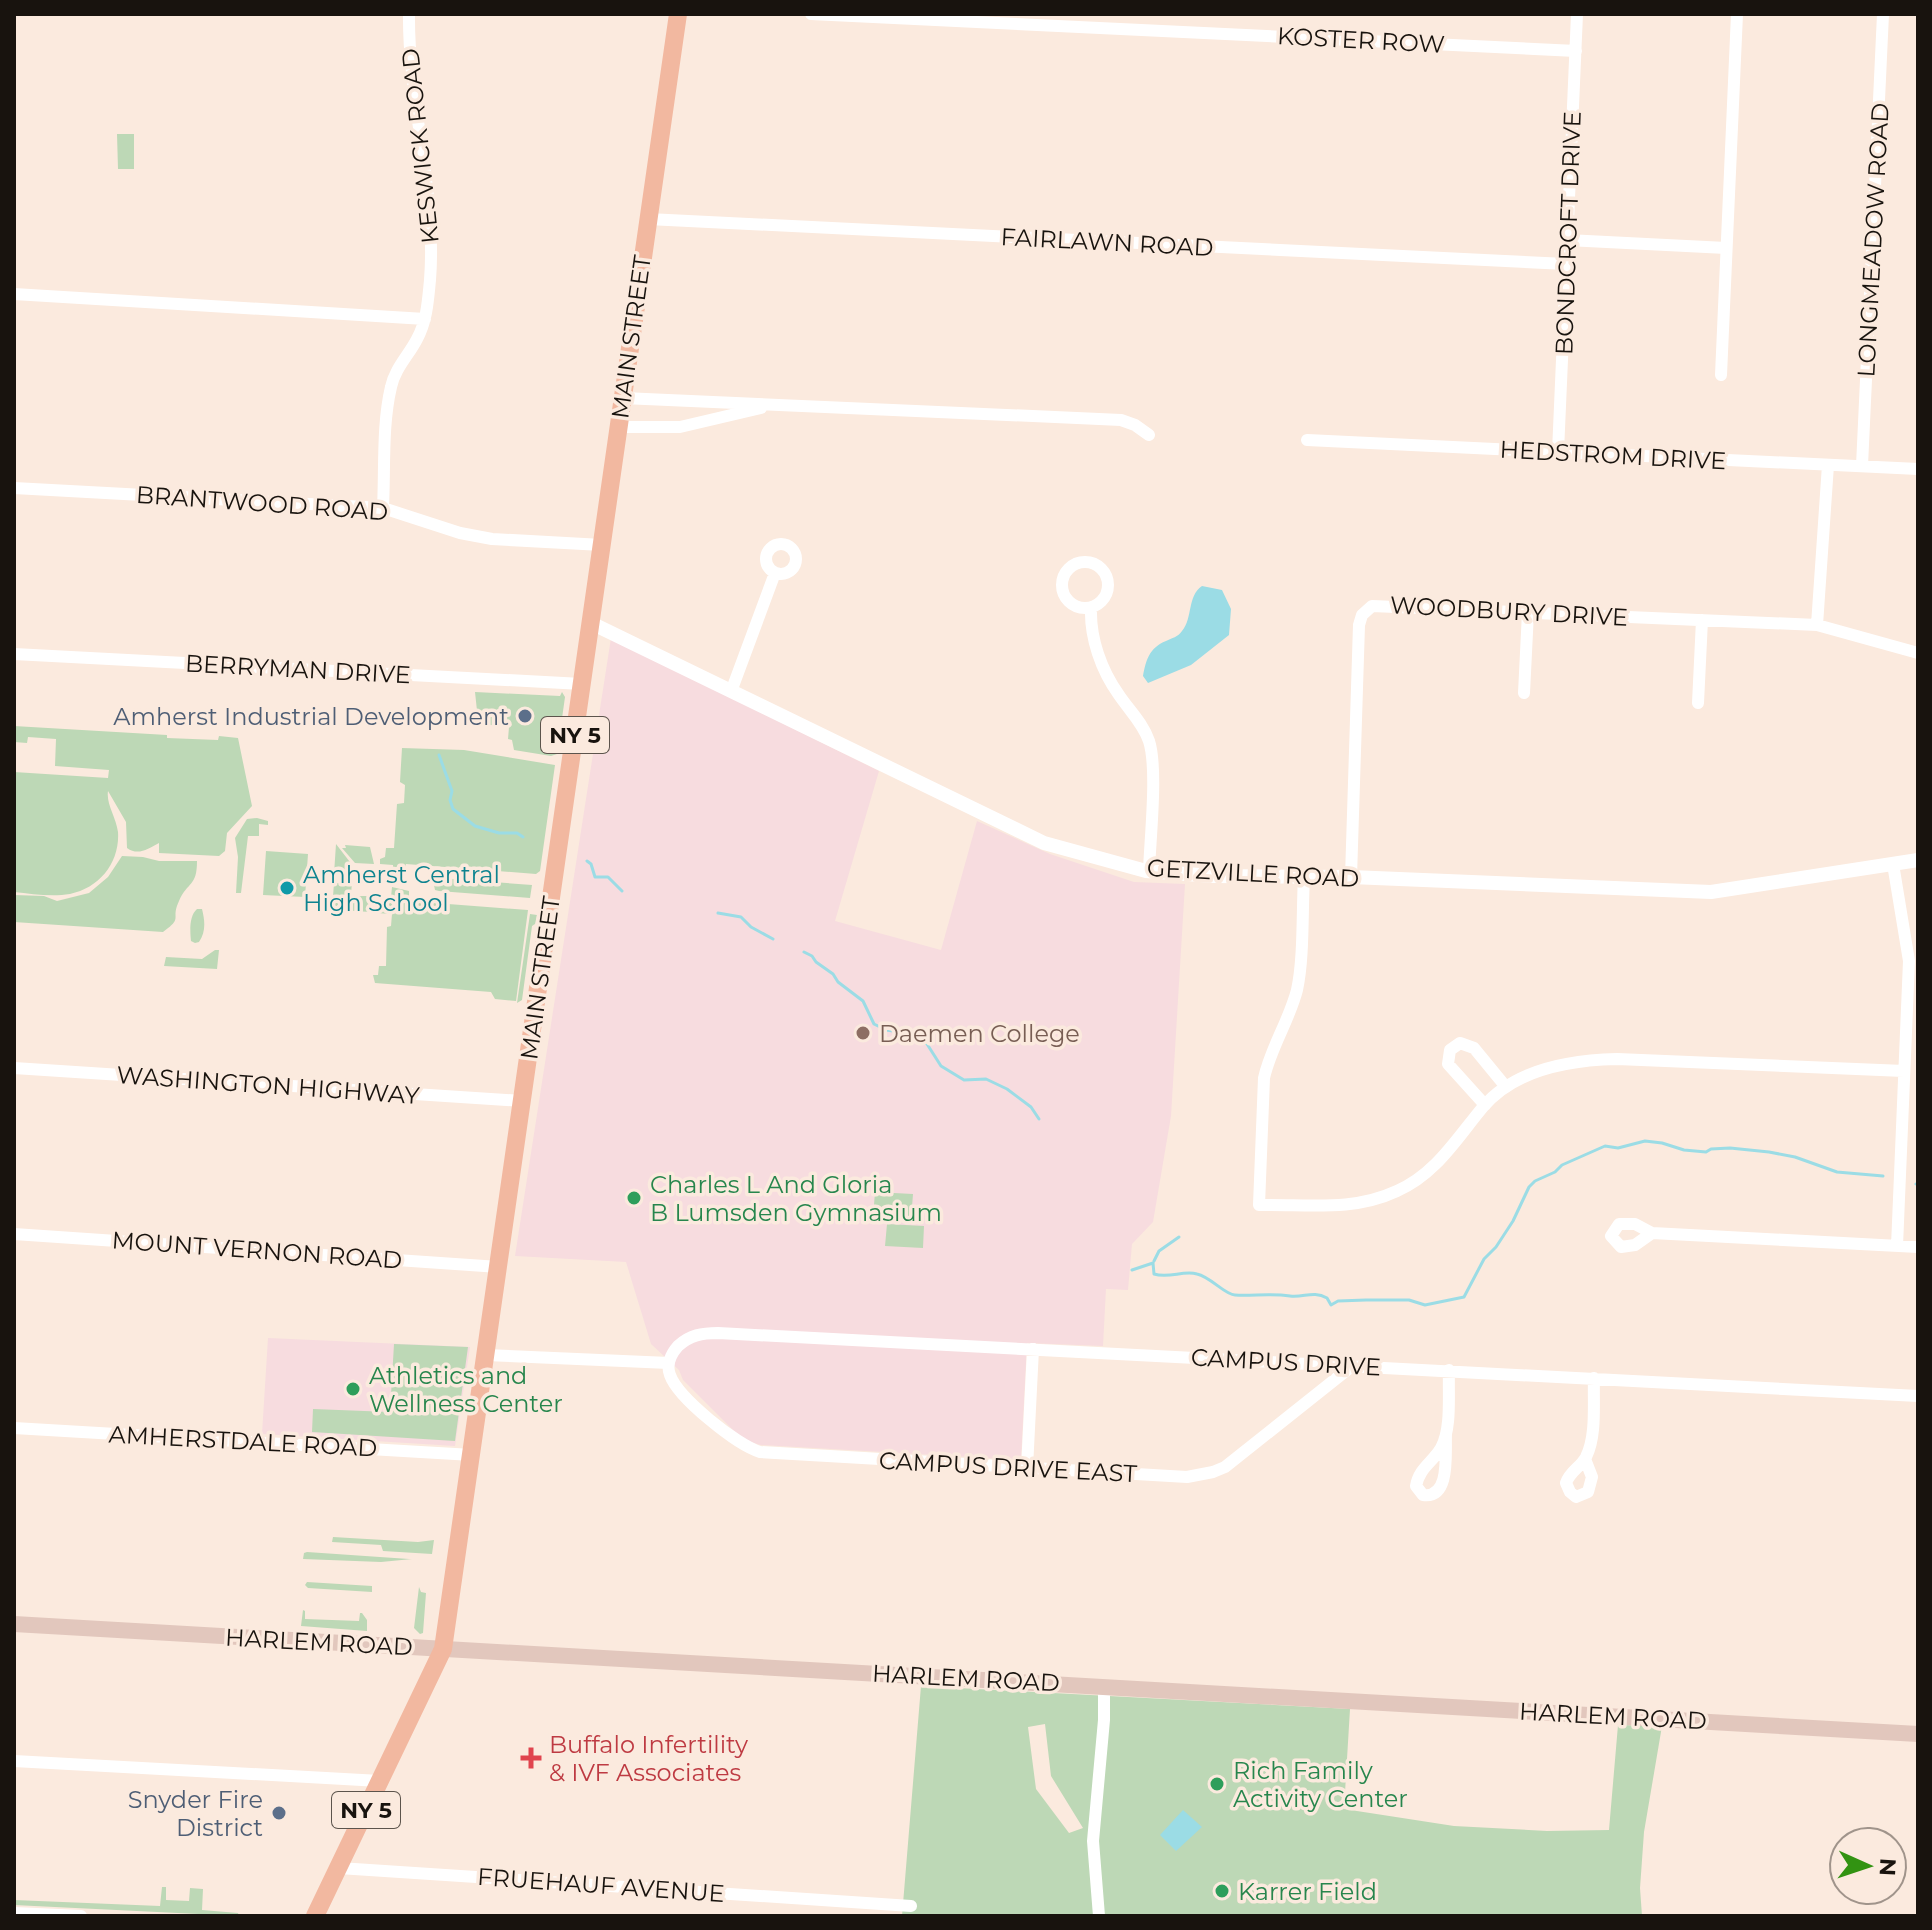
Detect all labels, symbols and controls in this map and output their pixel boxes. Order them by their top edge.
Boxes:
street label: KOSTER ROW [1276,21,1446,59]
street label: KESWICK ROAD [395,47,445,245]
street label: LONGMEADOW ROAD [1851,102,1895,378]
street label: BONDCROFT DRIVE [1549,111,1587,355]
street label: FAIRLAWN ROAD [1000,222,1214,262]
street label: MAIN STREET [605,253,657,421]
street label: HEDSTROM DRIVE [1499,435,1727,475]
street label: BRANTWOOD ROAD [135,480,389,526]
street label: WOODBURY DRIVE [1389,590,1629,632]
street label: BERRYMAN DRIVE [184,649,412,689]
place label: Amherst Industrial Development [113,702,509,731]
marker: Amherst Industrial Development [516,707,534,725]
road number: NY 5 [541,717,609,753]
street label: GETZVILLE ROAD [1146,853,1360,893]
place label: Amherst Central High School [303,860,500,917]
marker: Amherst Central High School [278,879,296,897]
street label: MAIN STREET [514,894,566,1062]
place label: Daemen College [879,1019,1080,1048]
marker: Daemen College [854,1024,872,1042]
street label: WASHINGTON HIGHWAY [116,1060,421,1110]
place label: Charles L And Gloria B Lumsden Gymnasium [650,1170,942,1227]
marker: Charles L And Gloria B Lumsden Gymnasium [625,1189,643,1207]
street label: MOUNT VERNON ROAD [111,1225,403,1275]
street label: CAMPUS DRIVE [1190,1343,1382,1381]
place label: Athletics and Wellness Center [369,1361,563,1418]
marker: Athletics and Wellness Center [344,1380,362,1398]
street label: AMHERSTDALE ROAD [108,1419,378,1463]
street label: CAMPUS DRIVE EAST [878,1446,1138,1488]
street label: HARLEM ROAD [224,1623,414,1661]
street label: HARLEM ROAD [871,1659,1061,1697]
street label: HARLEM ROAD [1518,1697,1708,1735]
place label: Buffalo Infertility & IVF Associates [549,1730,748,1787]
marker: Buffalo Infertility & IVF Associates [520,1747,542,1769]
place label: Rich Family Activity Center [1233,1756,1408,1813]
marker: Rich Family Activity Center [1208,1775,1226,1793]
place label: Snyder Fire District [128,1785,263,1842]
road number: NY 5 [332,1792,400,1828]
marker: Snyder Fire District [270,1804,288,1822]
north arrow [1828,1826,1908,1906]
text: N [1874,1857,1901,1877]
street label: FRUEHAUF AVENUE [476,1862,726,1908]
place label: Karrer Field [1238,1877,1377,1906]
marker: Karrer Field [1213,1882,1231,1900]

